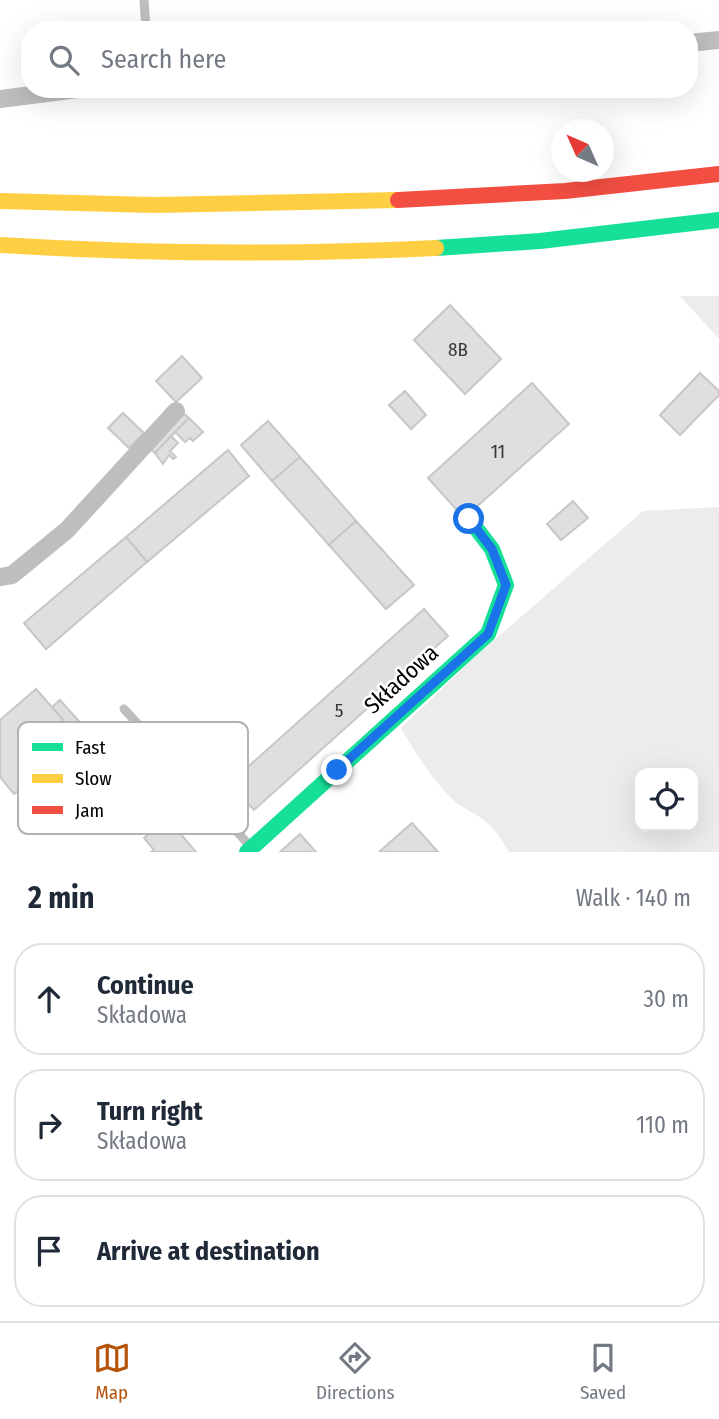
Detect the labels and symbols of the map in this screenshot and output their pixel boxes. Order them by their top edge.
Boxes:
north arrow [551,119,614,182]
house number: 8B [448,338,468,361]
house number: 11 [491,440,505,463]
route start [453,503,484,534]
street label: Składowa [358,638,444,720]
house number: 5 [335,699,343,722]
legend [18,722,248,834]
text: Fast [75,736,106,759]
route end [321,754,352,785]
text: Slow [75,767,112,790]
text: Jam [75,799,104,822]

